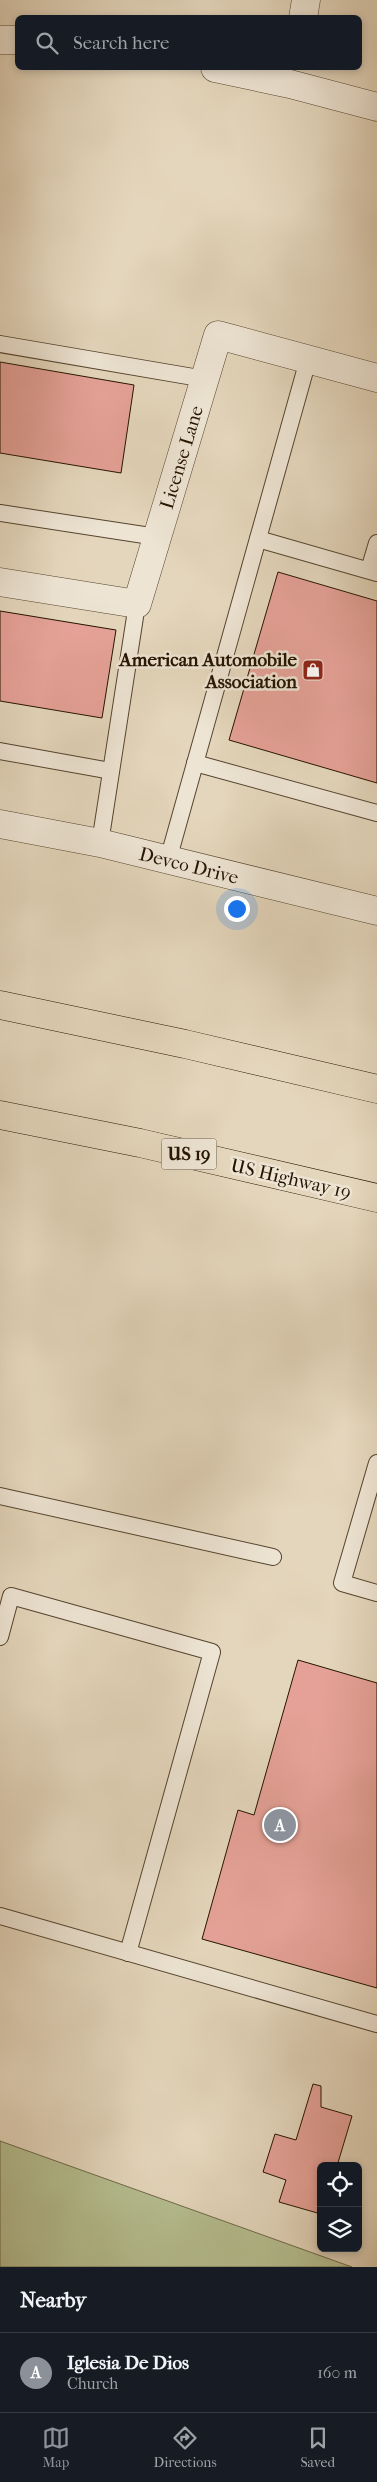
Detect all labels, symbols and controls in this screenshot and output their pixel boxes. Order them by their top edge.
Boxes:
search box [15,15,362,70]
icon: search [33,29,61,57]
text: Search here [73,32,169,54]
street label: License Lane [156,403,208,512]
place label: American Automobile Association [118,649,298,693]
shop icon: American Automobile Association [301,658,325,682]
street label: Devco Drive [137,843,241,889]
your location [224,896,250,922]
road number: US 19 [162,1138,216,1170]
street label: US Highway 19 [228,1154,353,1204]
pin: A [264,1806,296,1844]
map controls [317,2162,362,2252]
button: locate [317,2162,362,2207]
button: layers [317,2207,362,2252]
text: Nearby [20,2288,86,2312]
text: Iglesia De Dios [67,2352,189,2374]
text: A [31,2363,41,2382]
text: 160 m [317,2363,357,2382]
text: Church [67,2374,118,2393]
tab: Map [42,2424,70,2471]
tab: Directions [154,2424,217,2471]
tab: Saved [300,2424,335,2471]

